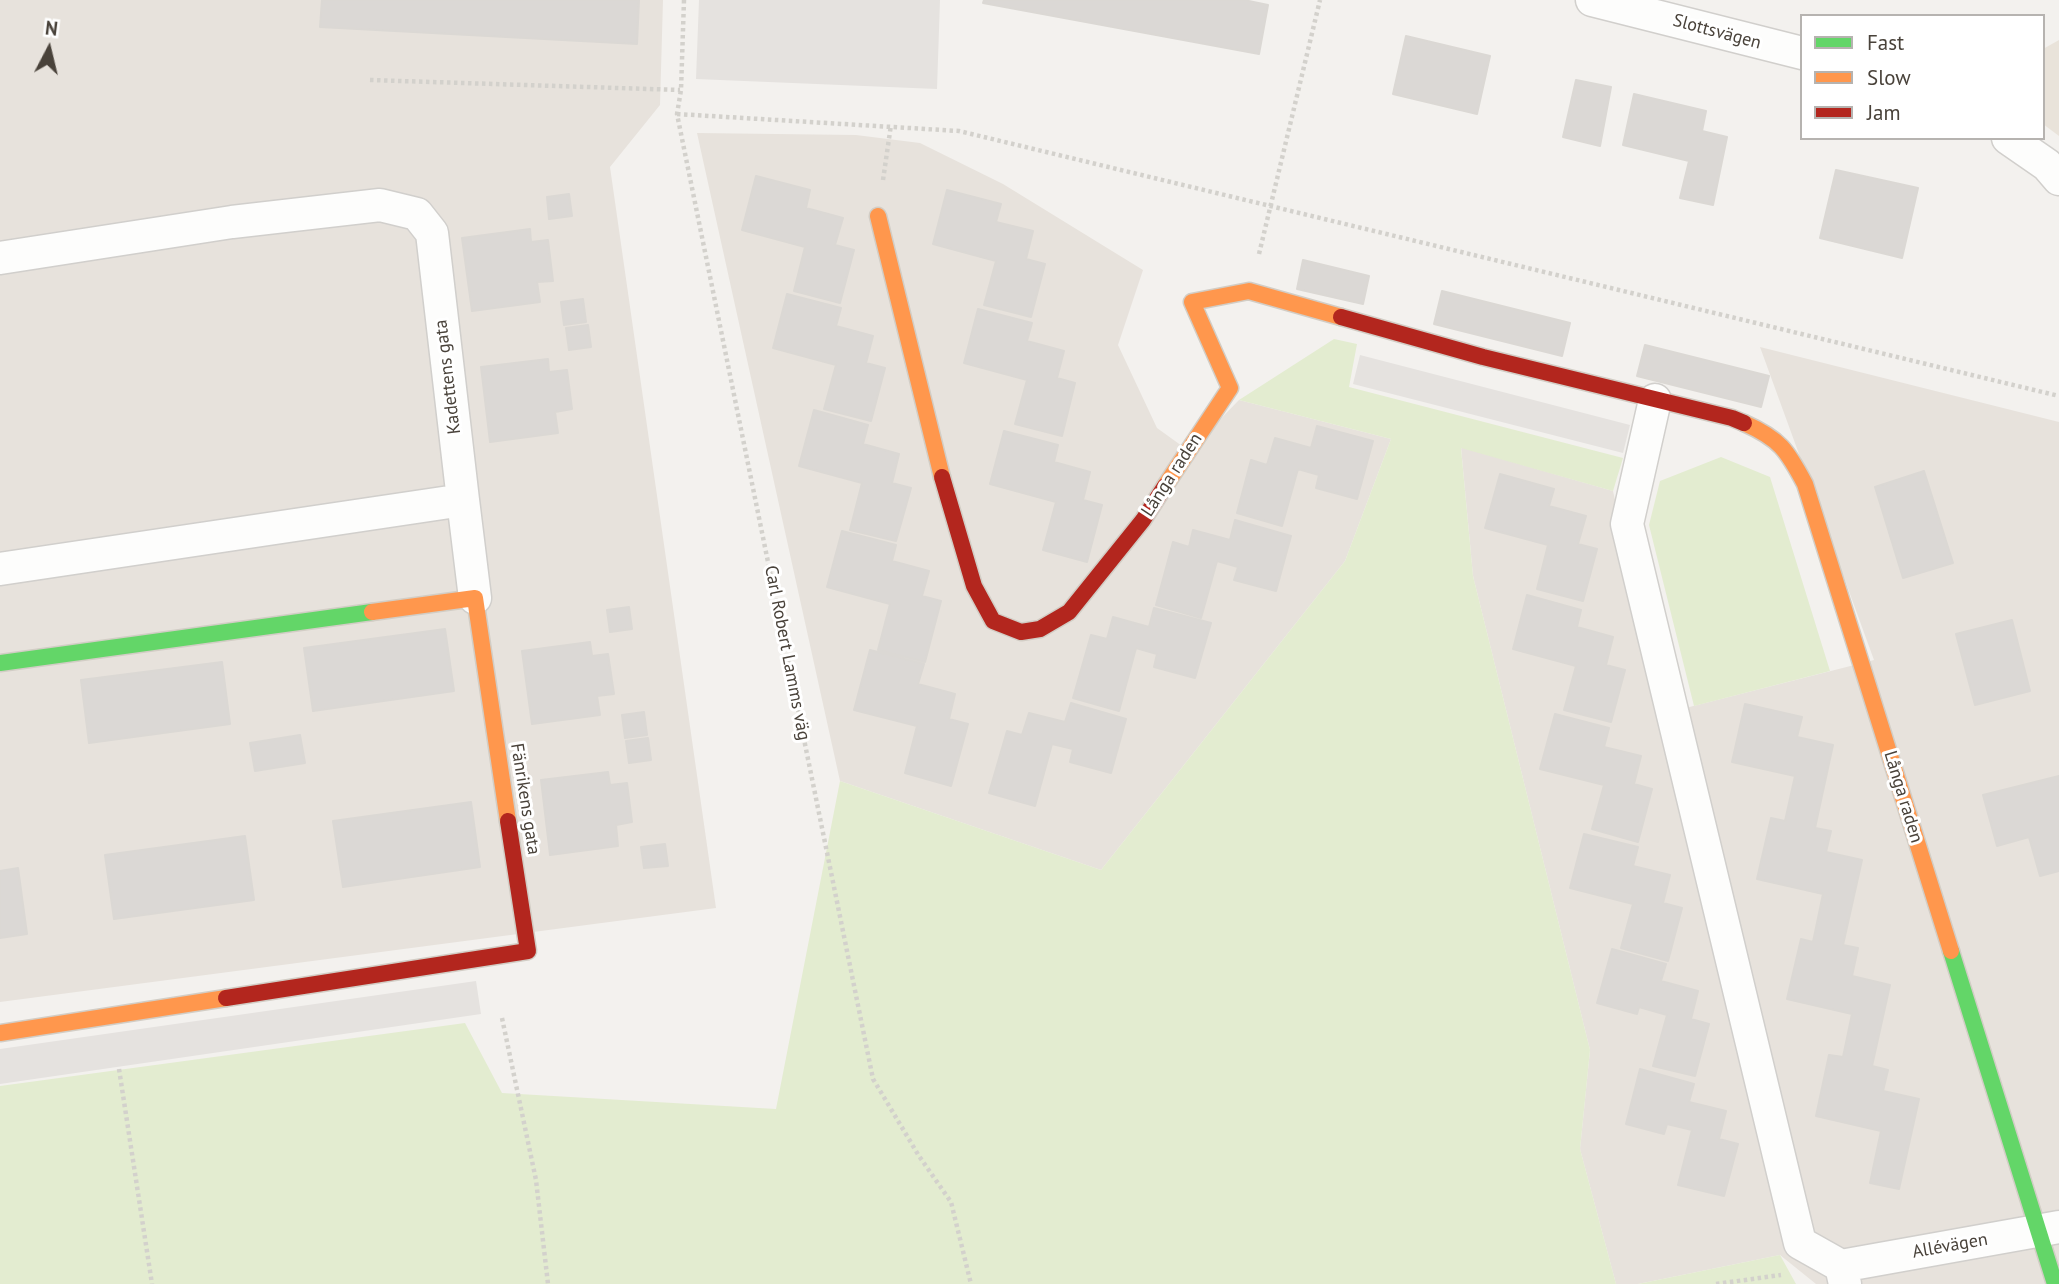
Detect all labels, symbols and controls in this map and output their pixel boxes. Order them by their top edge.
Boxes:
street label: Slottsvägen [1670,10,1764,54]
north arrow [14,14,84,84]
legend [1800,14,2045,140]
text: N [44,15,59,41]
text: Fast [1867,29,1904,56]
text: Slow [1867,64,1911,91]
text: Jam [1867,99,1901,126]
street label: Kadettens gata [430,318,466,436]
street label: Långa raden [1137,429,1207,521]
street label: Carl Robert Lamms väg [759,564,815,742]
street label: Fänrikens gata [506,742,544,856]
street label: Långa raden [1879,748,1927,846]
street label: Allévägen [1911,1229,1989,1263]

